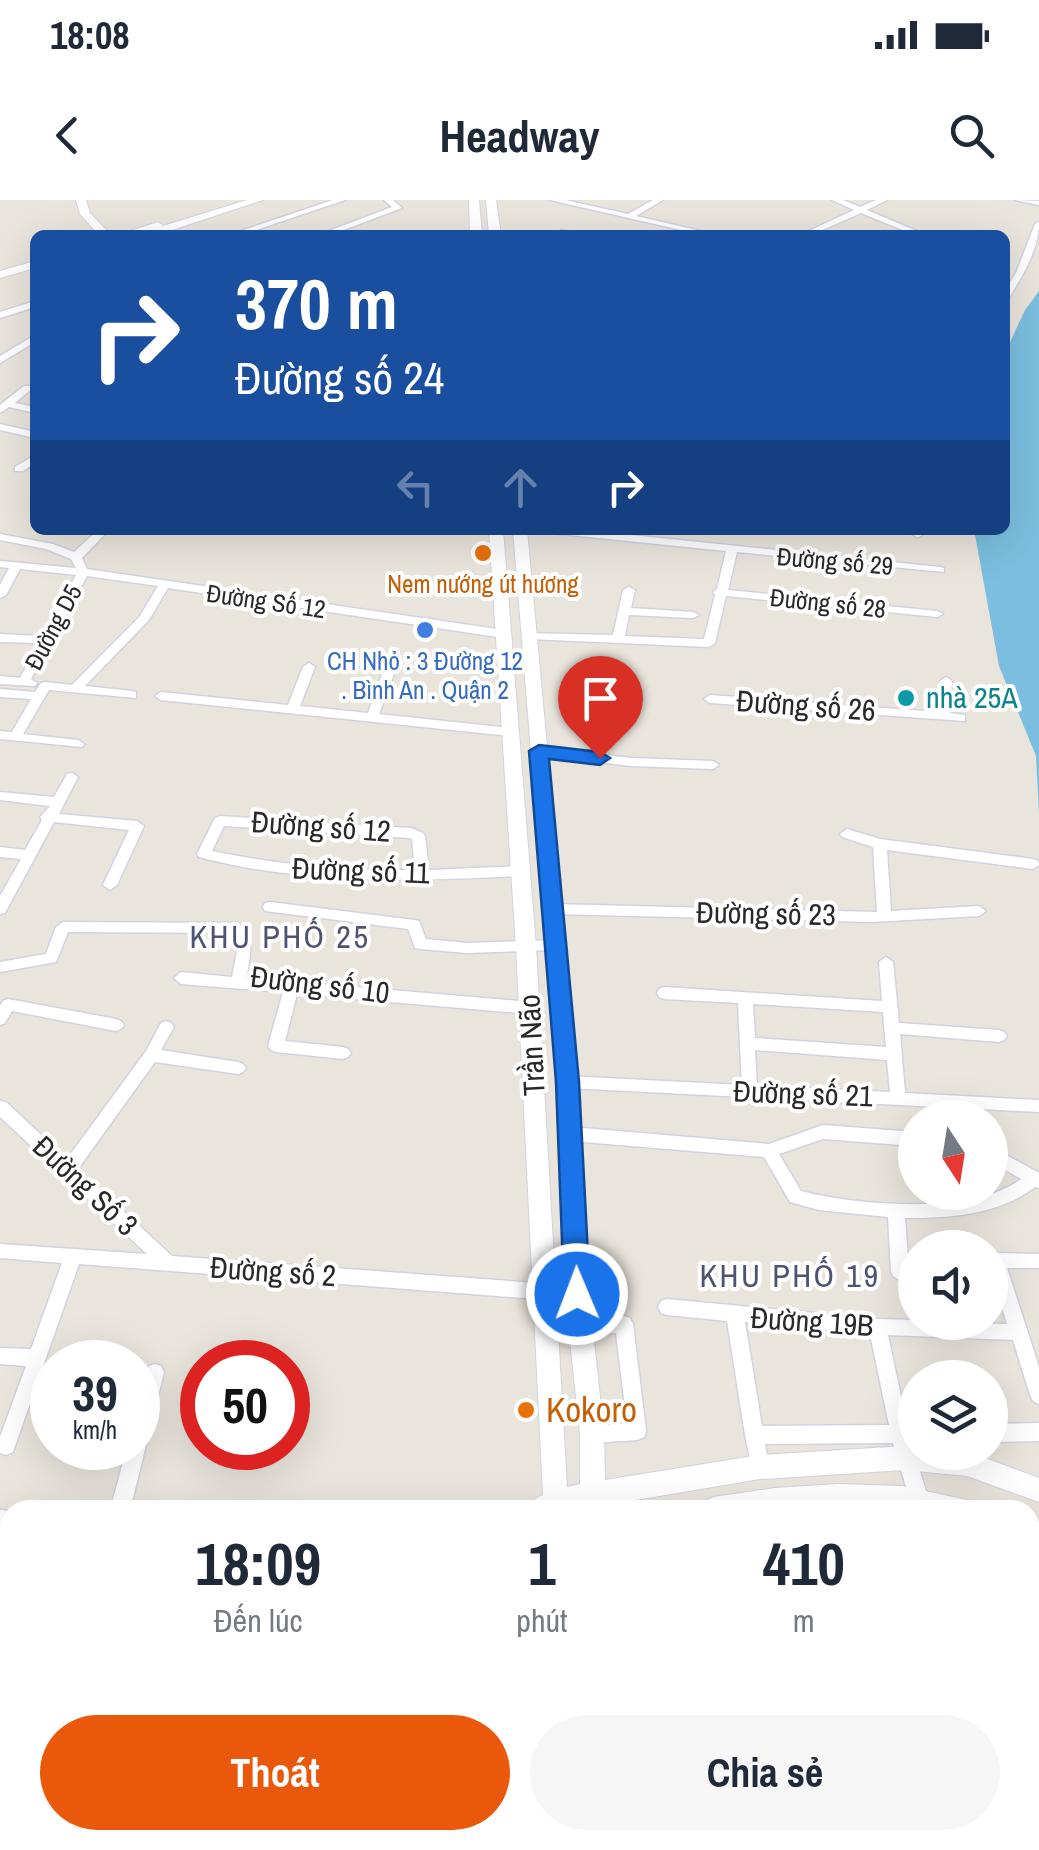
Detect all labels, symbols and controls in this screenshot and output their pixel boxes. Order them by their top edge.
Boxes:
text: 18:08 [50,10,130,61]
text: Headway [440,105,599,166]
icon: back [40,108,95,163]
icon: search [944,108,999,163]
text: 370 m [235,257,398,351]
icon: right [70,270,200,400]
text: Đường số 24 [235,347,444,408]
icon: left [388,460,443,515]
icon: ahead [493,460,548,515]
icon: right [598,460,653,515]
street label: Đường số 29 [776,539,894,583]
marker: Nem nướng út hương [472,542,494,564]
place label: Nem nướng út hương [387,567,579,601]
street label: Đường Số 12 [204,576,328,626]
street label: Đường D5 [16,578,90,676]
street label: Đường số 28 [768,580,888,626]
marker: CH Nhỏ : 3 Đường 12 . Bình An . Quận 2 [414,619,436,641]
place label: CH Nhỏ : 3 Đường 12 . Bình An . Quận 2 [327,644,523,707]
pin [558,656,643,759]
icon: arrive [573,671,628,726]
place label: nhà 25A [926,677,1018,717]
street label: Đường số 26 [735,680,877,730]
marker: nhà 25A [895,687,917,709]
street label: Đường số 12 [250,801,392,851]
street label: Đường số 11 [292,848,431,892]
street label: Đường số 23 [696,892,836,934]
district label: KHU PHỐ 25 [189,915,371,958]
street label: Đường số 10 [248,956,392,1012]
street label: Trần Não [508,993,554,1097]
street label: Đường số 21 [733,1071,874,1115]
north arrow [898,1100,1008,1210]
map controls [898,1100,1008,1470]
street label: Đường Số 3 [25,1126,147,1244]
button: sound [898,1230,1008,1340]
position arrow [525,1242,629,1346]
street label: Đường số 2 [209,1247,337,1295]
district label: KHU PHỐ 19 [699,1254,881,1297]
street label: Đường 19B [749,1297,875,1345]
speed limit sign: 50 [180,1340,310,1470]
text: 39 [72,1359,118,1427]
button: layers [898,1360,1008,1470]
place label: Kokoro [546,1386,637,1433]
marker: Kokoro [515,1399,537,1421]
text: km/h [73,1413,117,1447]
text: 18:09 [195,1523,321,1604]
text: 1 [528,1523,556,1604]
text: 410 [763,1523,845,1604]
text: Đến lúc [214,1599,303,1642]
text: phút [516,1599,567,1642]
text: m [793,1599,815,1642]
button: Thoát [40,1715,510,1830]
button: Chia sẻ [530,1715,1000,1830]

